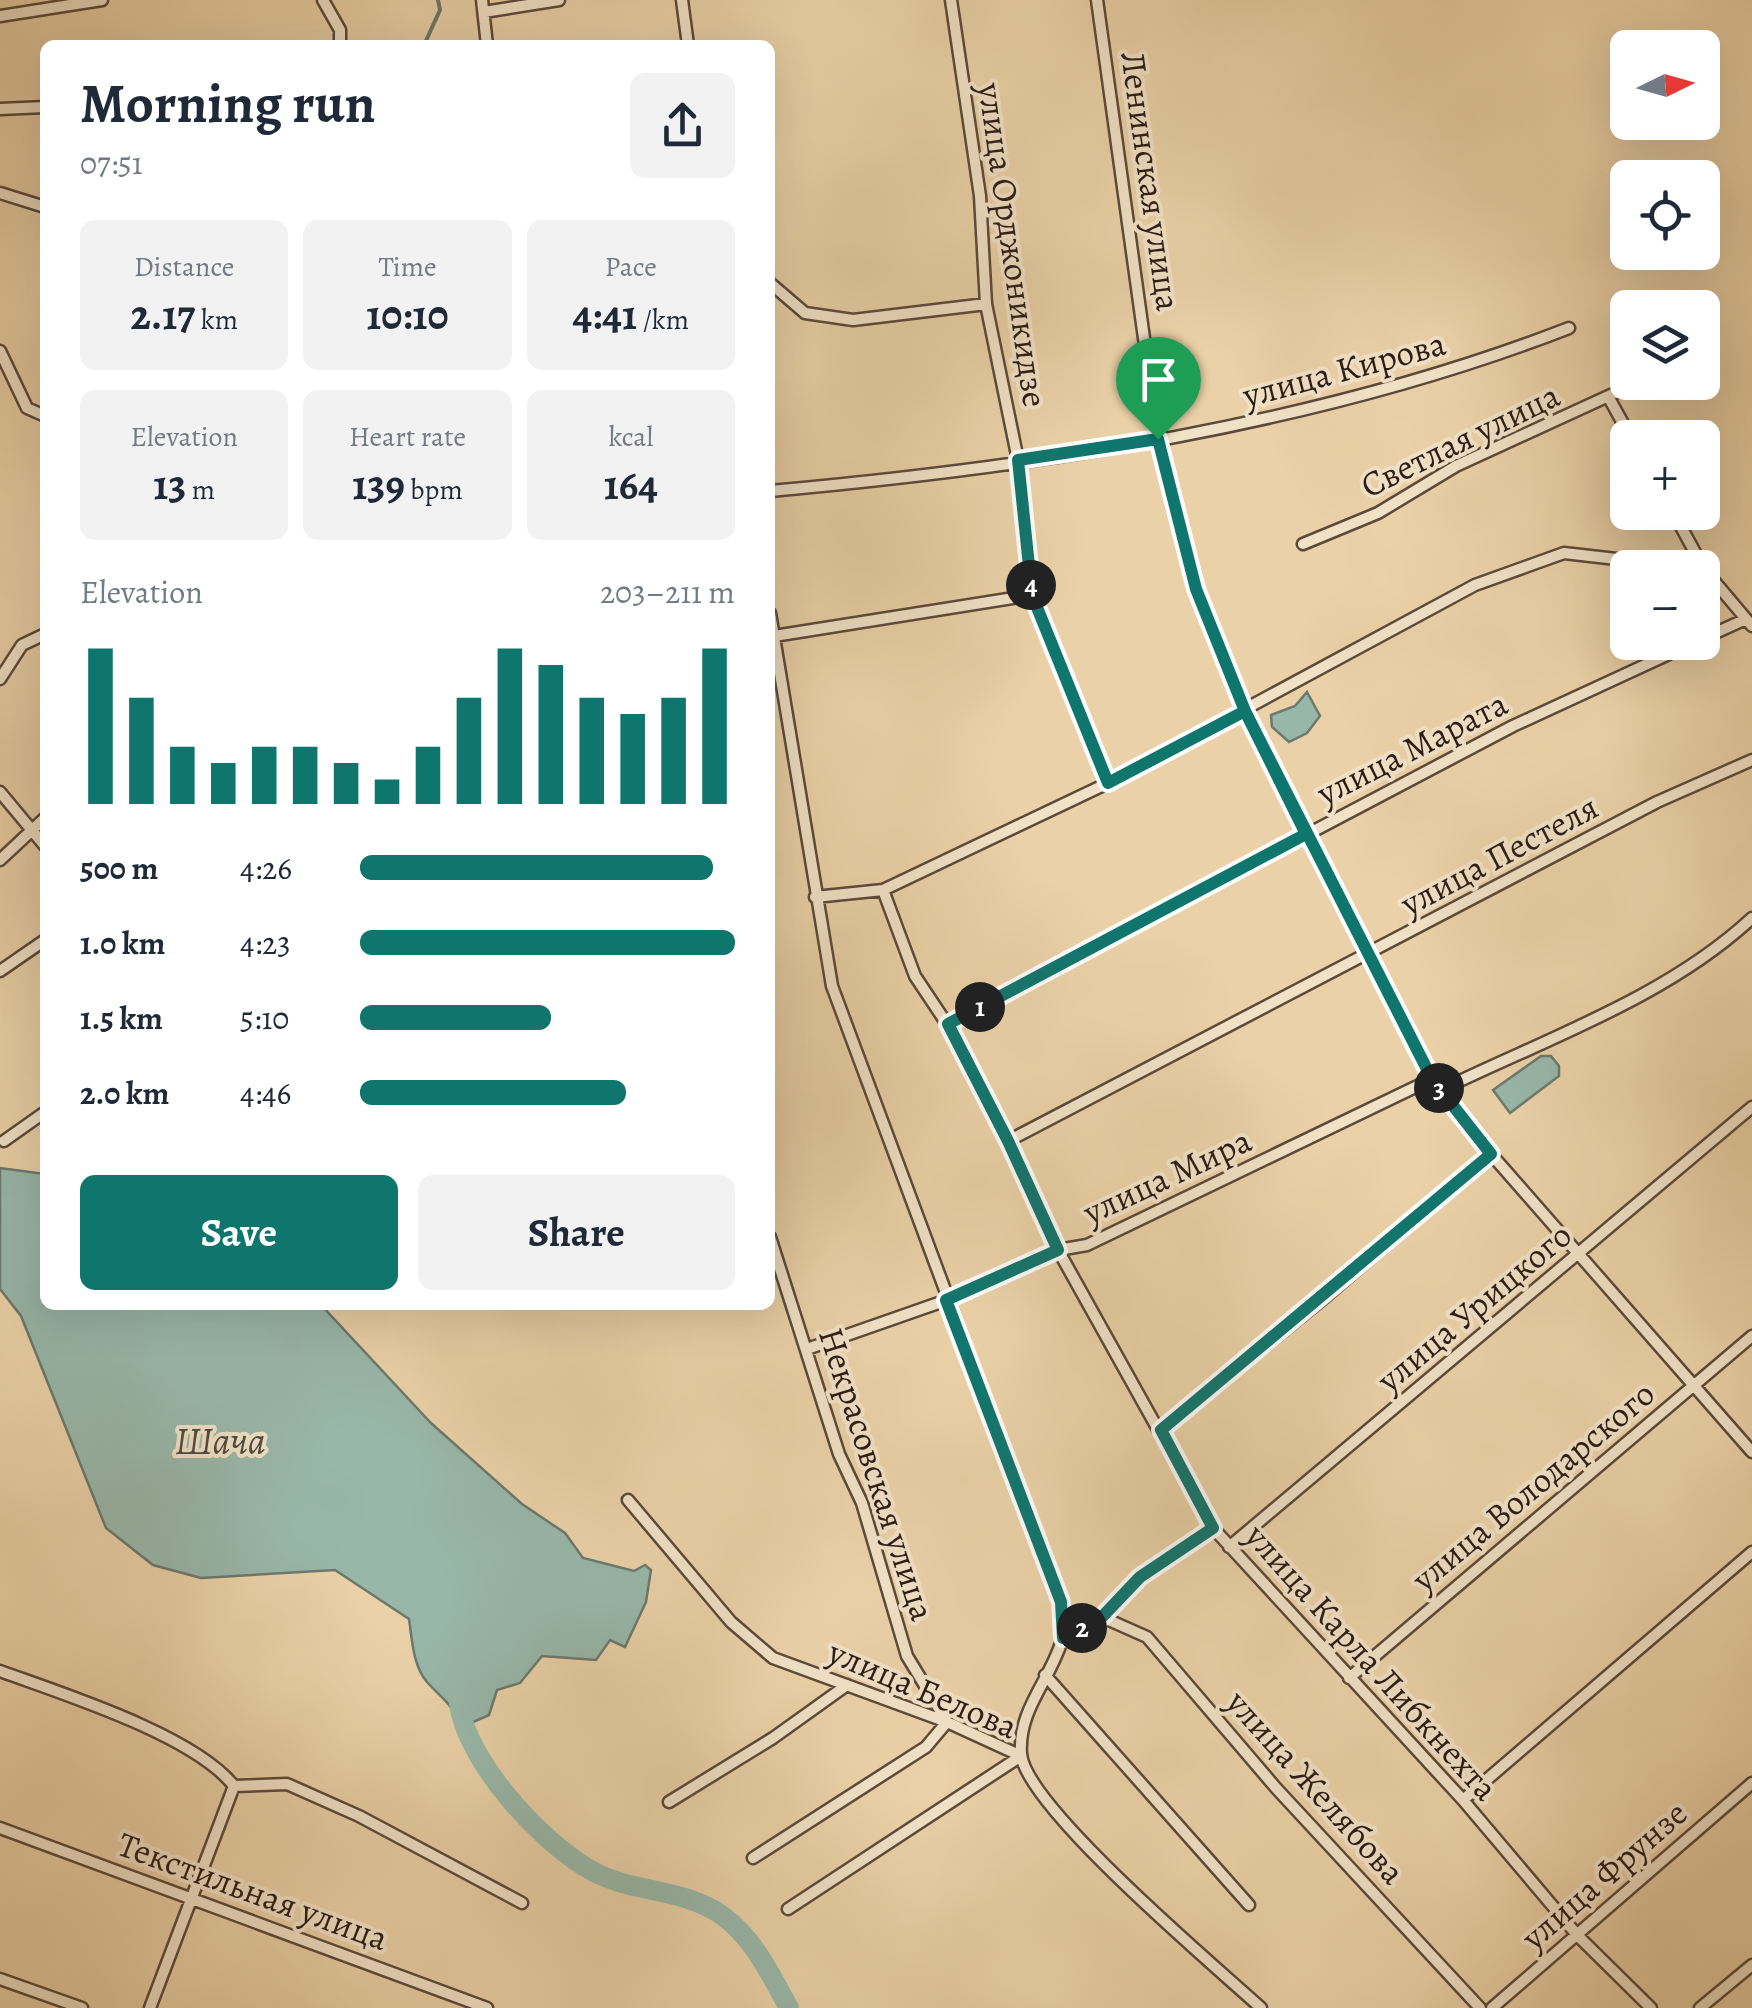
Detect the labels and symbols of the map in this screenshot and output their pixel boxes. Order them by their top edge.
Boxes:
north arrow [1610,30,1720,140]
street label: Ленинская улица [1109,48,1193,314]
street label: улица Орджоникидзе [966,79,1060,410]
street label: улица Кирова [1236,319,1451,419]
pin [1116,337,1201,440]
street label: Светлая улица [1352,371,1568,509]
pin: 4 [1006,560,1056,610]
street label: улица Марата [1308,679,1516,817]
street label: улица Пестеля [1391,783,1606,928]
pin: 1 [955,982,1005,1032]
pin: 3 [1414,1063,1464,1113]
street label: улица Мира [1074,1116,1259,1236]
street label: улица Урицкого [1366,1211,1582,1403]
street label: Некрасовская улица [807,1321,947,1627]
street label: улица Володарского [1400,1370,1665,1603]
water label: Шача [174,1415,266,1467]
street label: улица Карла Либкнехта [1234,1512,1509,1811]
pin: 2 [1057,1603,1107,1653]
street label: улица Белова [820,1627,1025,1750]
street label: улица Желябова [1215,1679,1416,1895]
street label: улица Фрунзе [1510,1789,1697,1961]
street label: Текстильная улица [111,1820,395,1962]

